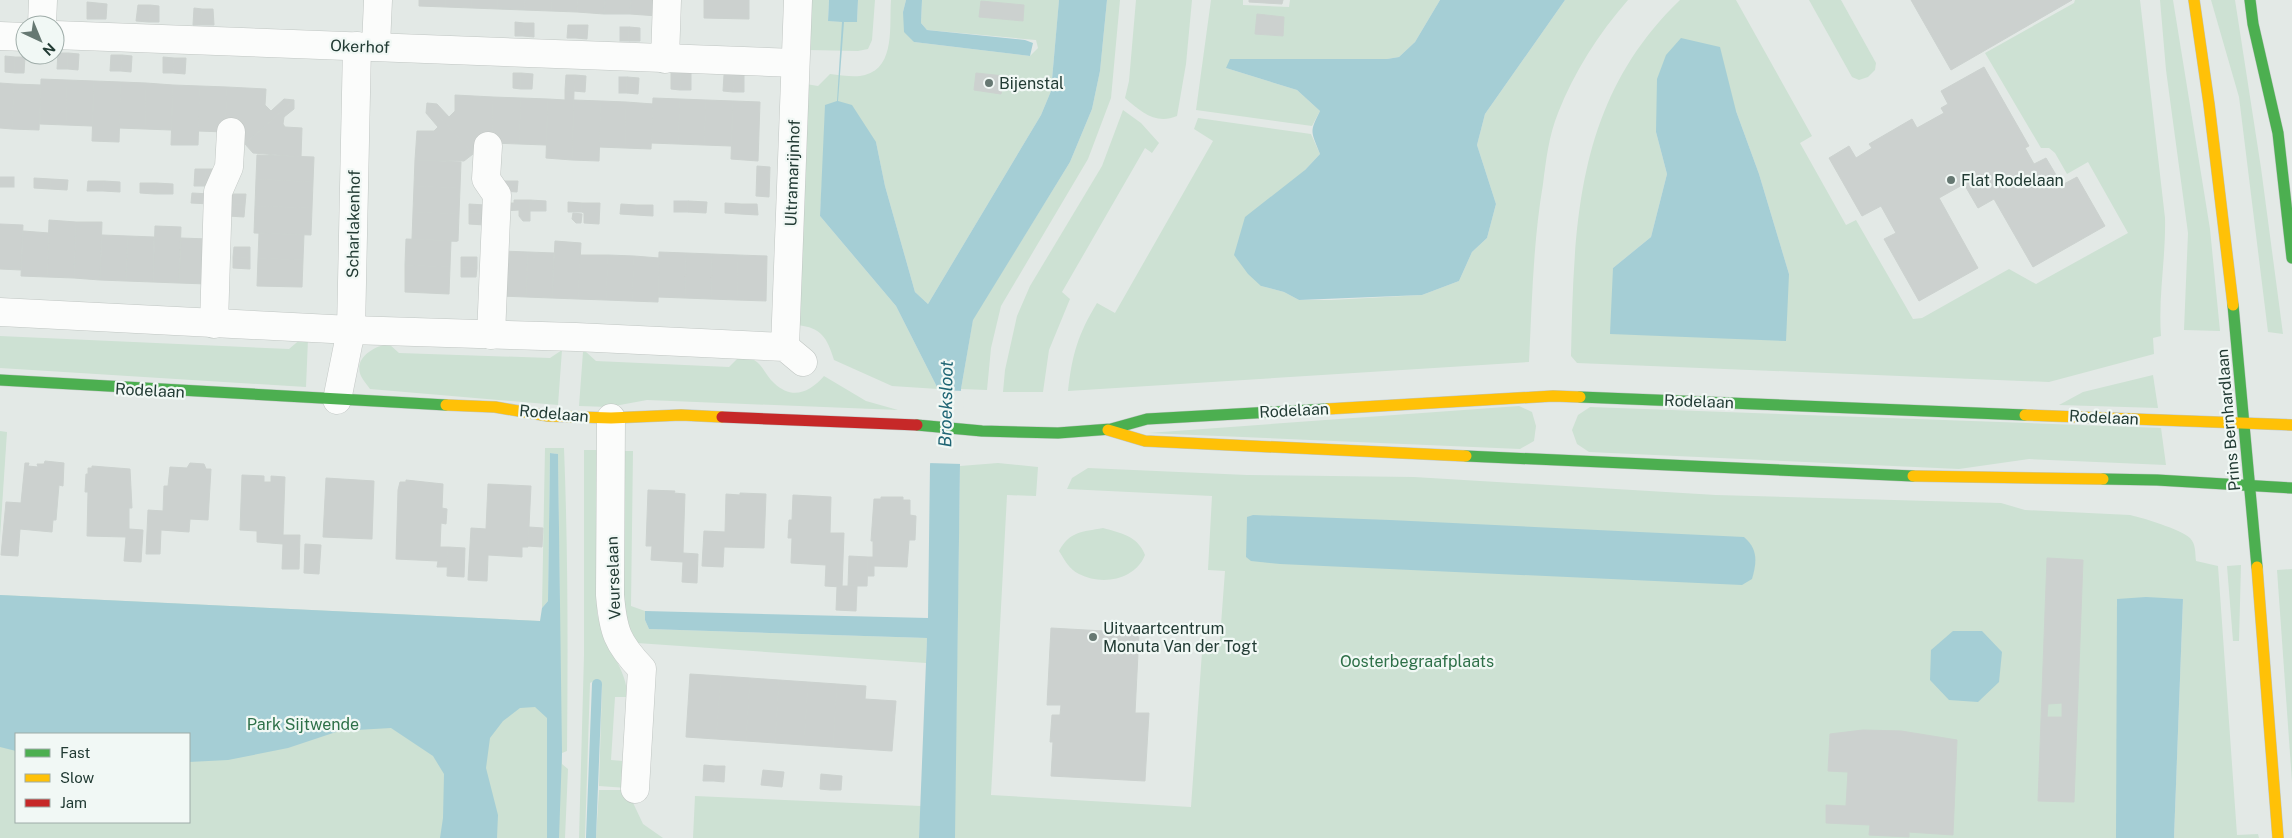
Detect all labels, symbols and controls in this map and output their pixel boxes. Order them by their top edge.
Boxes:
north arrow [15,15,65,65]
street label: Okerhof [330,36,390,57]
text: N [40,40,59,59]
place label: Bijenstal [999,74,1064,93]
marker: Bijenstal [983,77,995,89]
street label: Ultramarijnhof [781,119,804,227]
street label: Scharlakenhof [343,170,364,278]
place label: Flat Rodelaan [1961,171,2064,190]
marker: Flat Rodelaan [1945,174,1957,186]
street label: Prins Bernhardlaan [2213,348,2244,492]
water label: Broeksloot [934,360,957,448]
street label: Rodelaan [115,379,185,402]
street label: Rodelaan [1664,391,1734,412]
street label: Rodelaan [1259,399,1329,422]
street label: Rodelaan [518,401,590,426]
street label: Rodelaan [2069,406,2139,429]
street label: Veurselaan [603,536,624,620]
place label: Uitvaartcentrum Monuta Van der Togt [1103,619,1257,656]
marker: Uitvaartcentrum Monuta Van der Togt [1087,631,1099,643]
park label: Oosterbegraafplaats [1340,652,1494,671]
park label: Park Sijtwende [247,715,359,734]
legend [15,733,190,823]
text: Fast [60,744,90,761]
text: Slow [60,769,95,786]
text: Jam [60,794,87,811]

